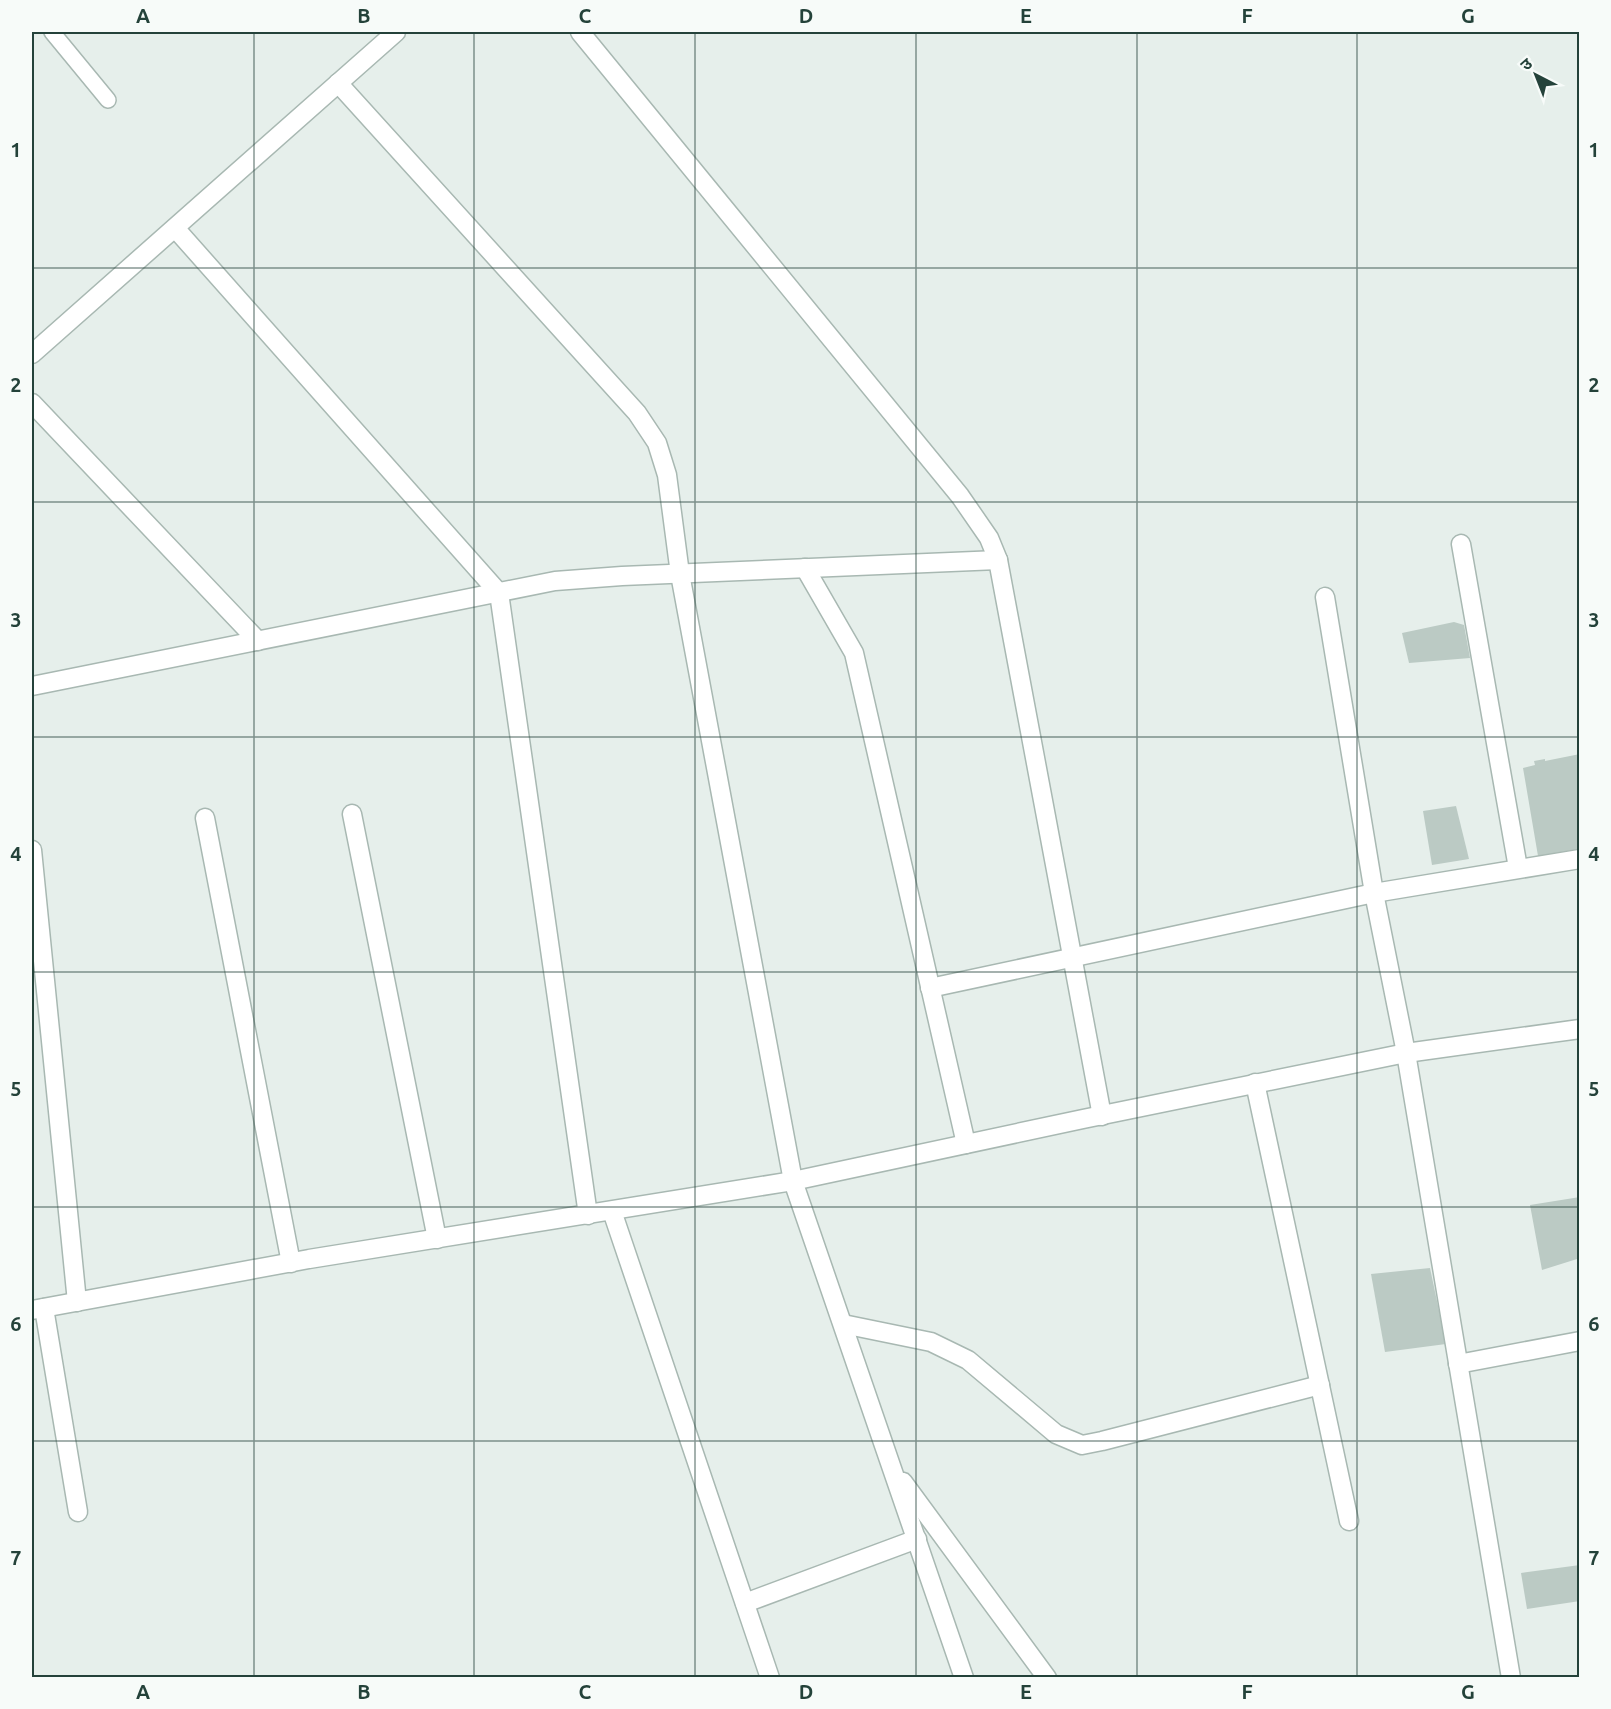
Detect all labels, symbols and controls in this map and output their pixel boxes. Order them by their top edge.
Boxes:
text: A [136,4,150,27]
text: B [357,4,371,27]
text: C [579,4,592,27]
text: D [799,4,813,27]
text: E [1020,4,1032,27]
text: F [1241,4,1253,27]
text: G [1461,4,1475,27]
north arrow [1506,45,1566,105]
text: उ [1516,54,1536,74]
text: 1 [10,138,22,161]
text: 1 [1588,138,1600,161]
text: 2 [10,373,22,396]
text: 2 [1588,373,1600,396]
text: 3 [10,608,22,631]
text: 3 [1588,608,1600,631]
text: 4 [10,842,22,865]
text: 4 [1588,842,1600,865]
text: 5 [10,1077,22,1100]
text: 5 [1588,1077,1600,1100]
text: 6 [10,1312,22,1335]
text: 6 [1588,1312,1600,1335]
text: 7 [10,1546,22,1569]
text: 7 [1588,1546,1600,1569]
text: A [136,1680,150,1703]
text: B [357,1680,371,1703]
text: C [579,1680,592,1703]
text: D [799,1680,813,1703]
text: E [1020,1680,1032,1703]
text: F [1241,1680,1253,1703]
text: G [1461,1680,1475,1703]

